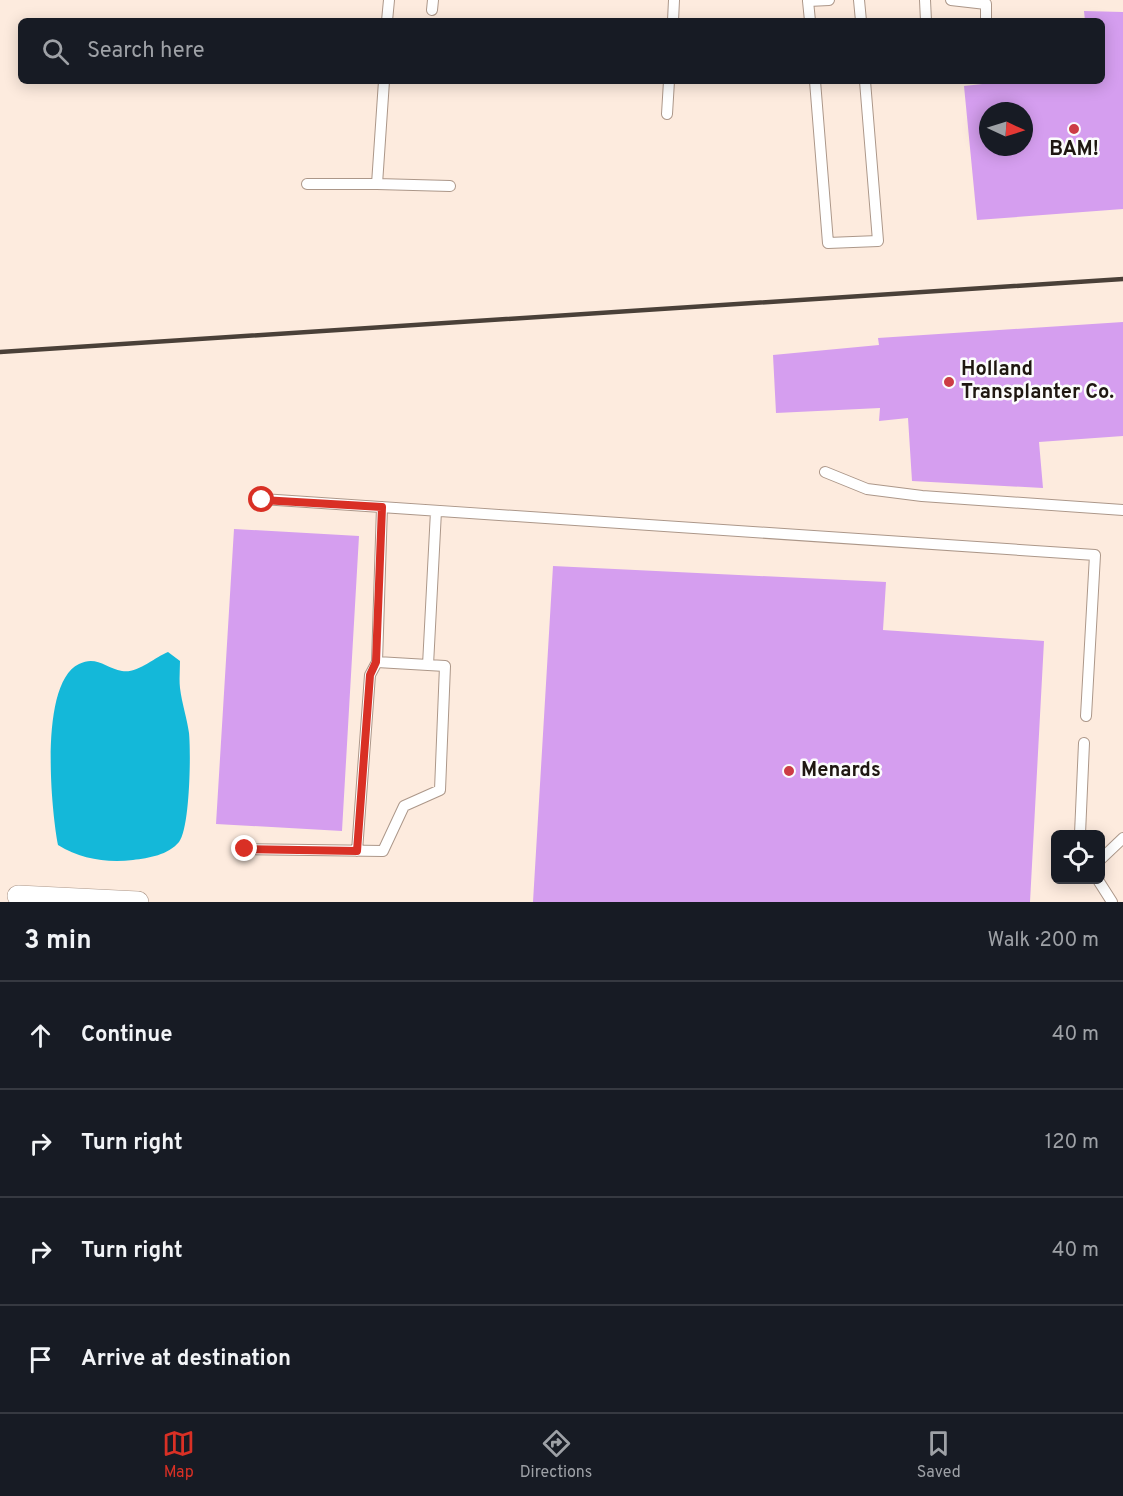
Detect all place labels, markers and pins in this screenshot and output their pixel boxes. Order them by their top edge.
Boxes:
marker: BAM! [1067,122,1081,136]
place label: BAM! [1049,137,1099,163]
place label: Holland Transplanter Co. [961,357,1114,406]
marker: Holland Transplanter Co. [942,375,956,389]
place label: Menards [801,758,881,784]
marker: Menards [782,764,796,778]

